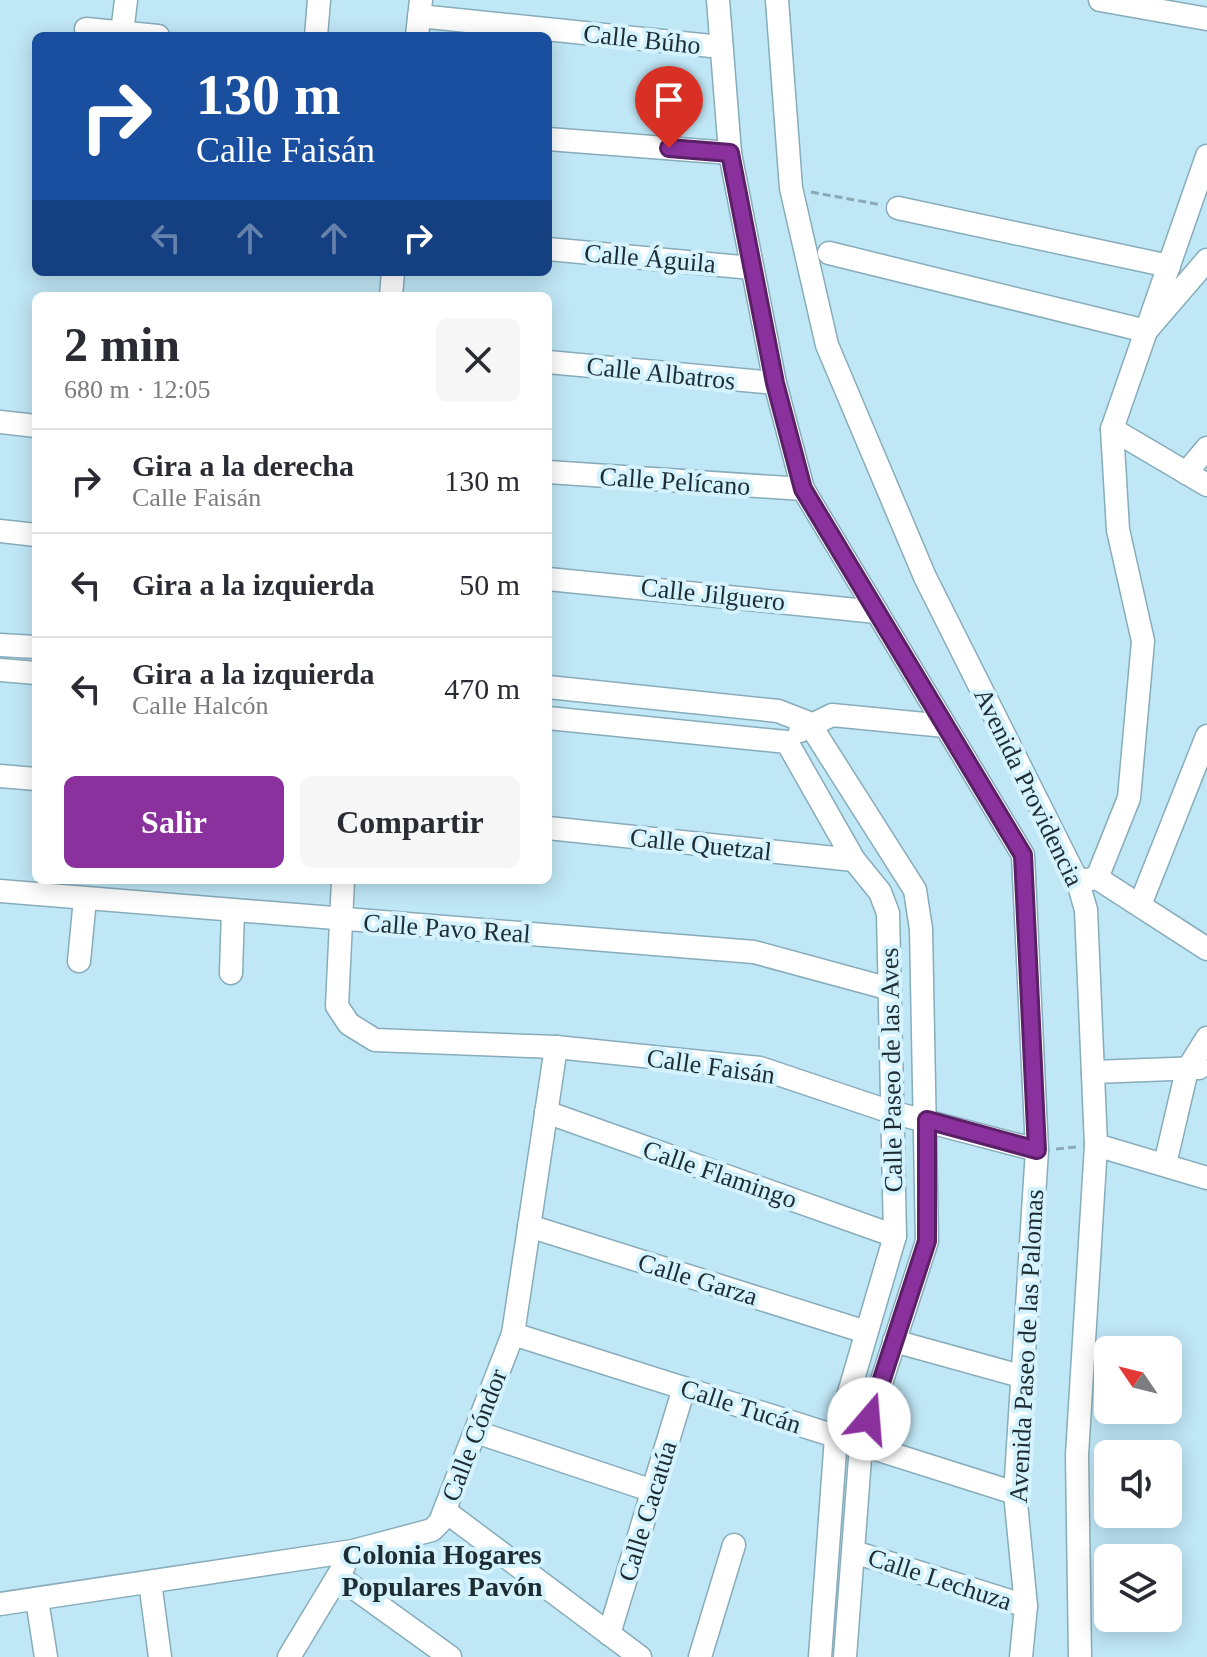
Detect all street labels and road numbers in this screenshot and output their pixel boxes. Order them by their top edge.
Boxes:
street label: Calle Búho [582,19,702,60]
street label: Calle Águila [583,238,717,279]
street label: Calle Albatros [585,351,737,396]
street label: Calle Pelícano [599,462,751,501]
street label: Calle Jilguero [639,572,787,617]
street label: Avenida Providencia [968,683,1089,891]
street label: Calle Quetzal [629,823,773,866]
street label: Calle Pavo Real [362,908,532,949]
street label: Calle Paseo de las Aves [875,947,908,1193]
street label: Calle Faisán [645,1043,777,1090]
street label: Calle Flamingo [639,1135,801,1214]
street label: Avenida Paseo de las Palomas [1004,1188,1049,1504]
street label: Calle Garza [635,1248,762,1312]
street label: Calle Cóndor [436,1365,513,1505]
street label: Calle Tucán [677,1373,805,1440]
street label: Calle Cacatúa [612,1437,683,1585]
street label: Calle Lechuza [864,1543,1016,1616]

